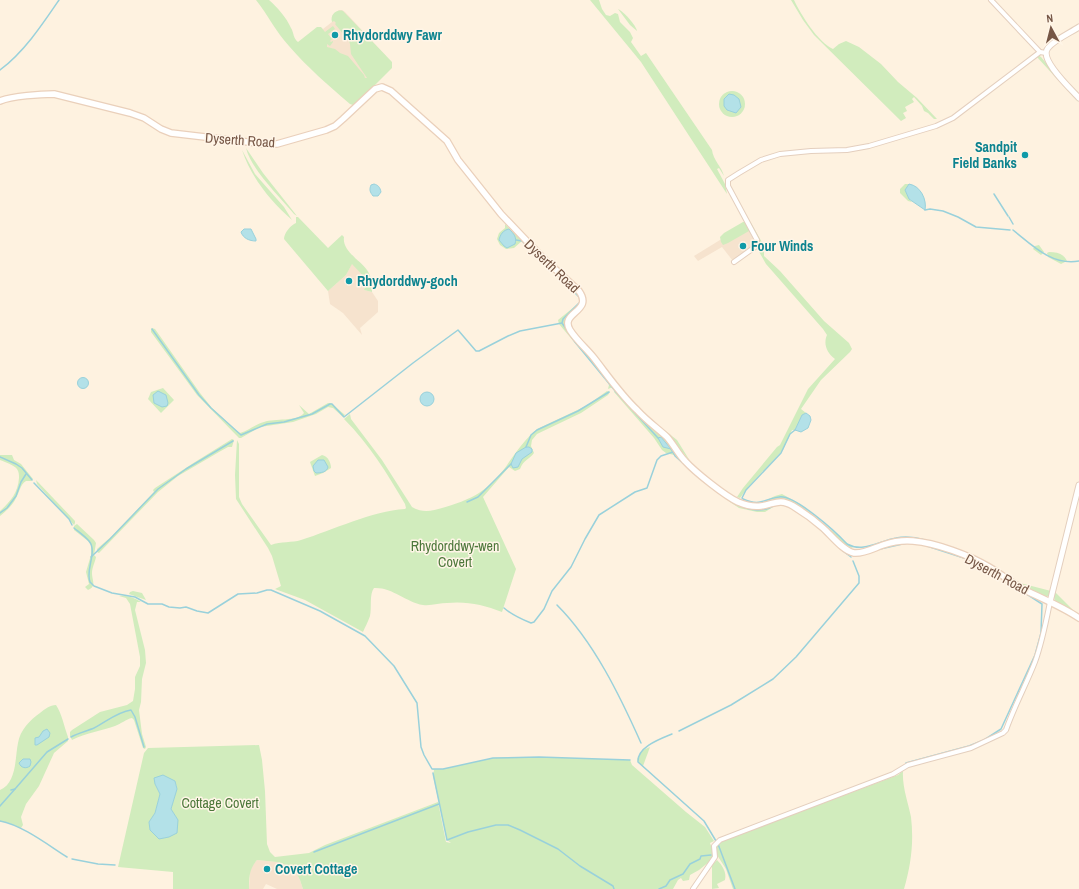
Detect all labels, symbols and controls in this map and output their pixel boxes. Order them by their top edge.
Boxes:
north arrow [1031,8,1071,48]
text: N [1046,11,1054,25]
place label: Rhydorddwy Fawr [343,26,442,44]
marker: Rhydorddwy Fawr [330,30,340,40]
street label: Dyserth Road [204,129,276,151]
place label: Sandpit Field Banks [953,138,1017,172]
marker: Sandpit Field Banks [1020,150,1030,160]
street label: Dyserth Road [521,235,583,297]
place label: Four Winds [751,237,813,255]
marker: Four Winds [738,241,748,251]
place label: Rhydorddwy-goch [357,272,458,290]
marker: Rhydorddwy-goch [344,276,354,286]
park label: Rhydorddwy-wen Covert [411,537,499,571]
street label: Dyserth Road [962,550,1032,598]
park label: Cottage Covert [181,794,259,812]
place label: Covert Cottage [275,860,357,878]
marker: Covert Cottage [262,864,272,874]

